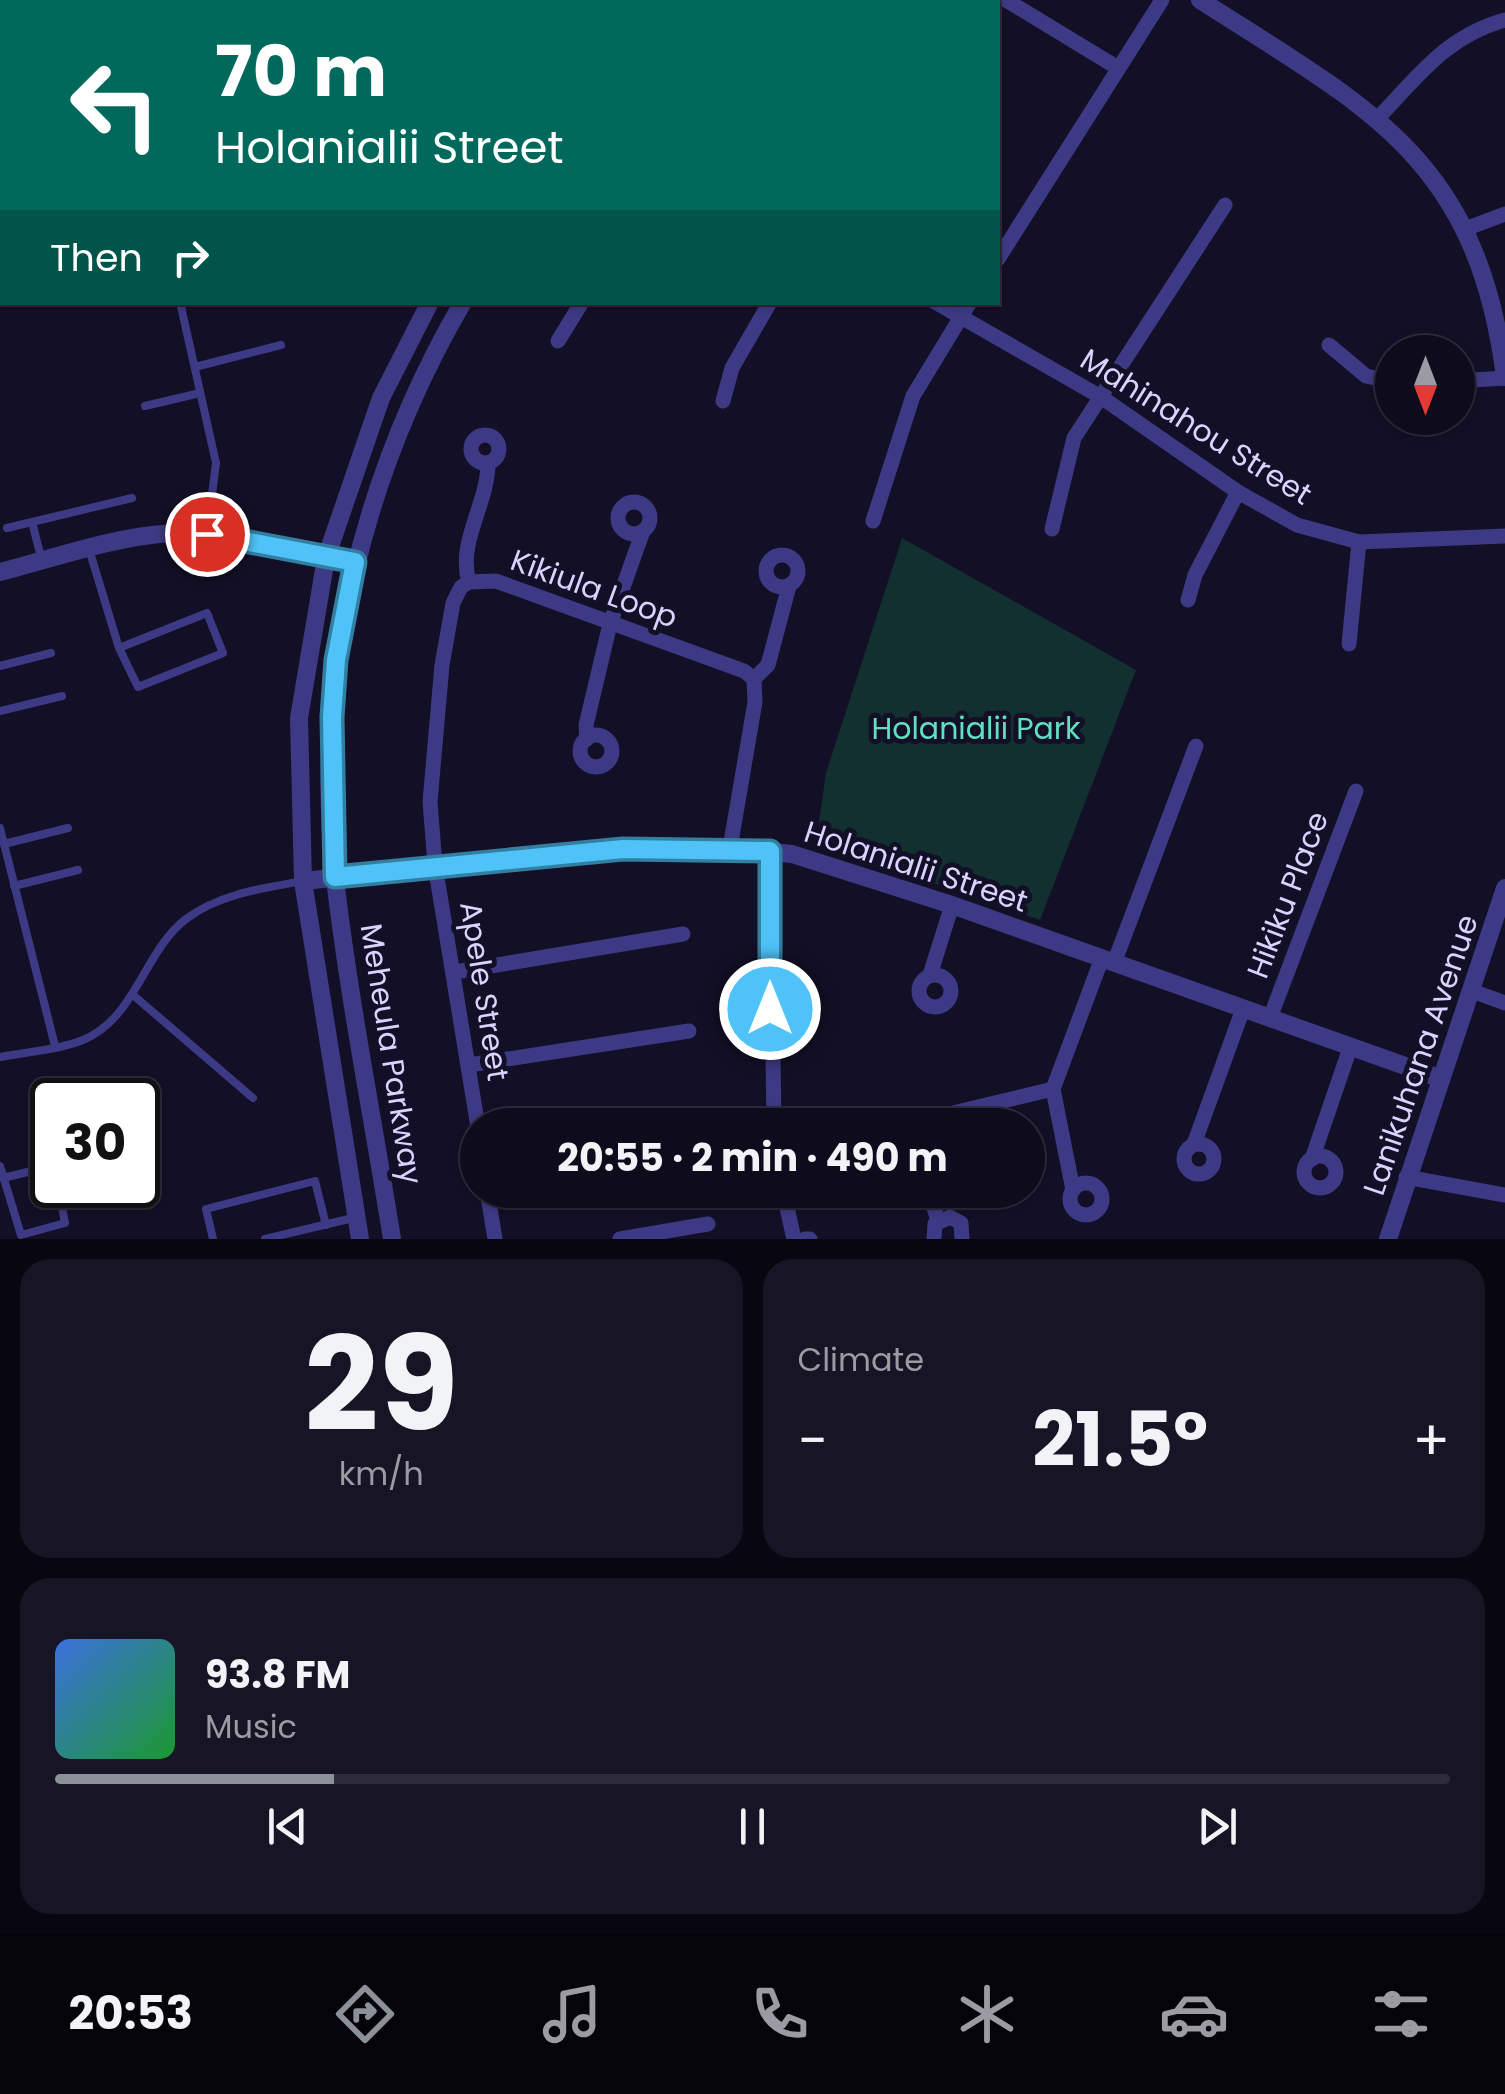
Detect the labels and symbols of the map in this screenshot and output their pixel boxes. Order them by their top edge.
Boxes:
north arrow [1375,335,1475,435]
street label: Mahinahou Street [1072,338,1320,515]
pin [165,492,250,577]
street label: Kikiula Loop [505,538,684,639]
park label: Holanialii Park [872,707,1081,750]
street label: Hikiku Place [1236,805,1339,984]
street label: Holanialii Street [799,810,1033,923]
street label: Apele Street [449,898,520,1084]
street label: Lanikuhana Avenue [1352,909,1489,1201]
street label: Meheula Parkway [350,921,433,1187]
position arrow [718,957,822,1061]
speed limit sign: 30 [30,1078,160,1208]

